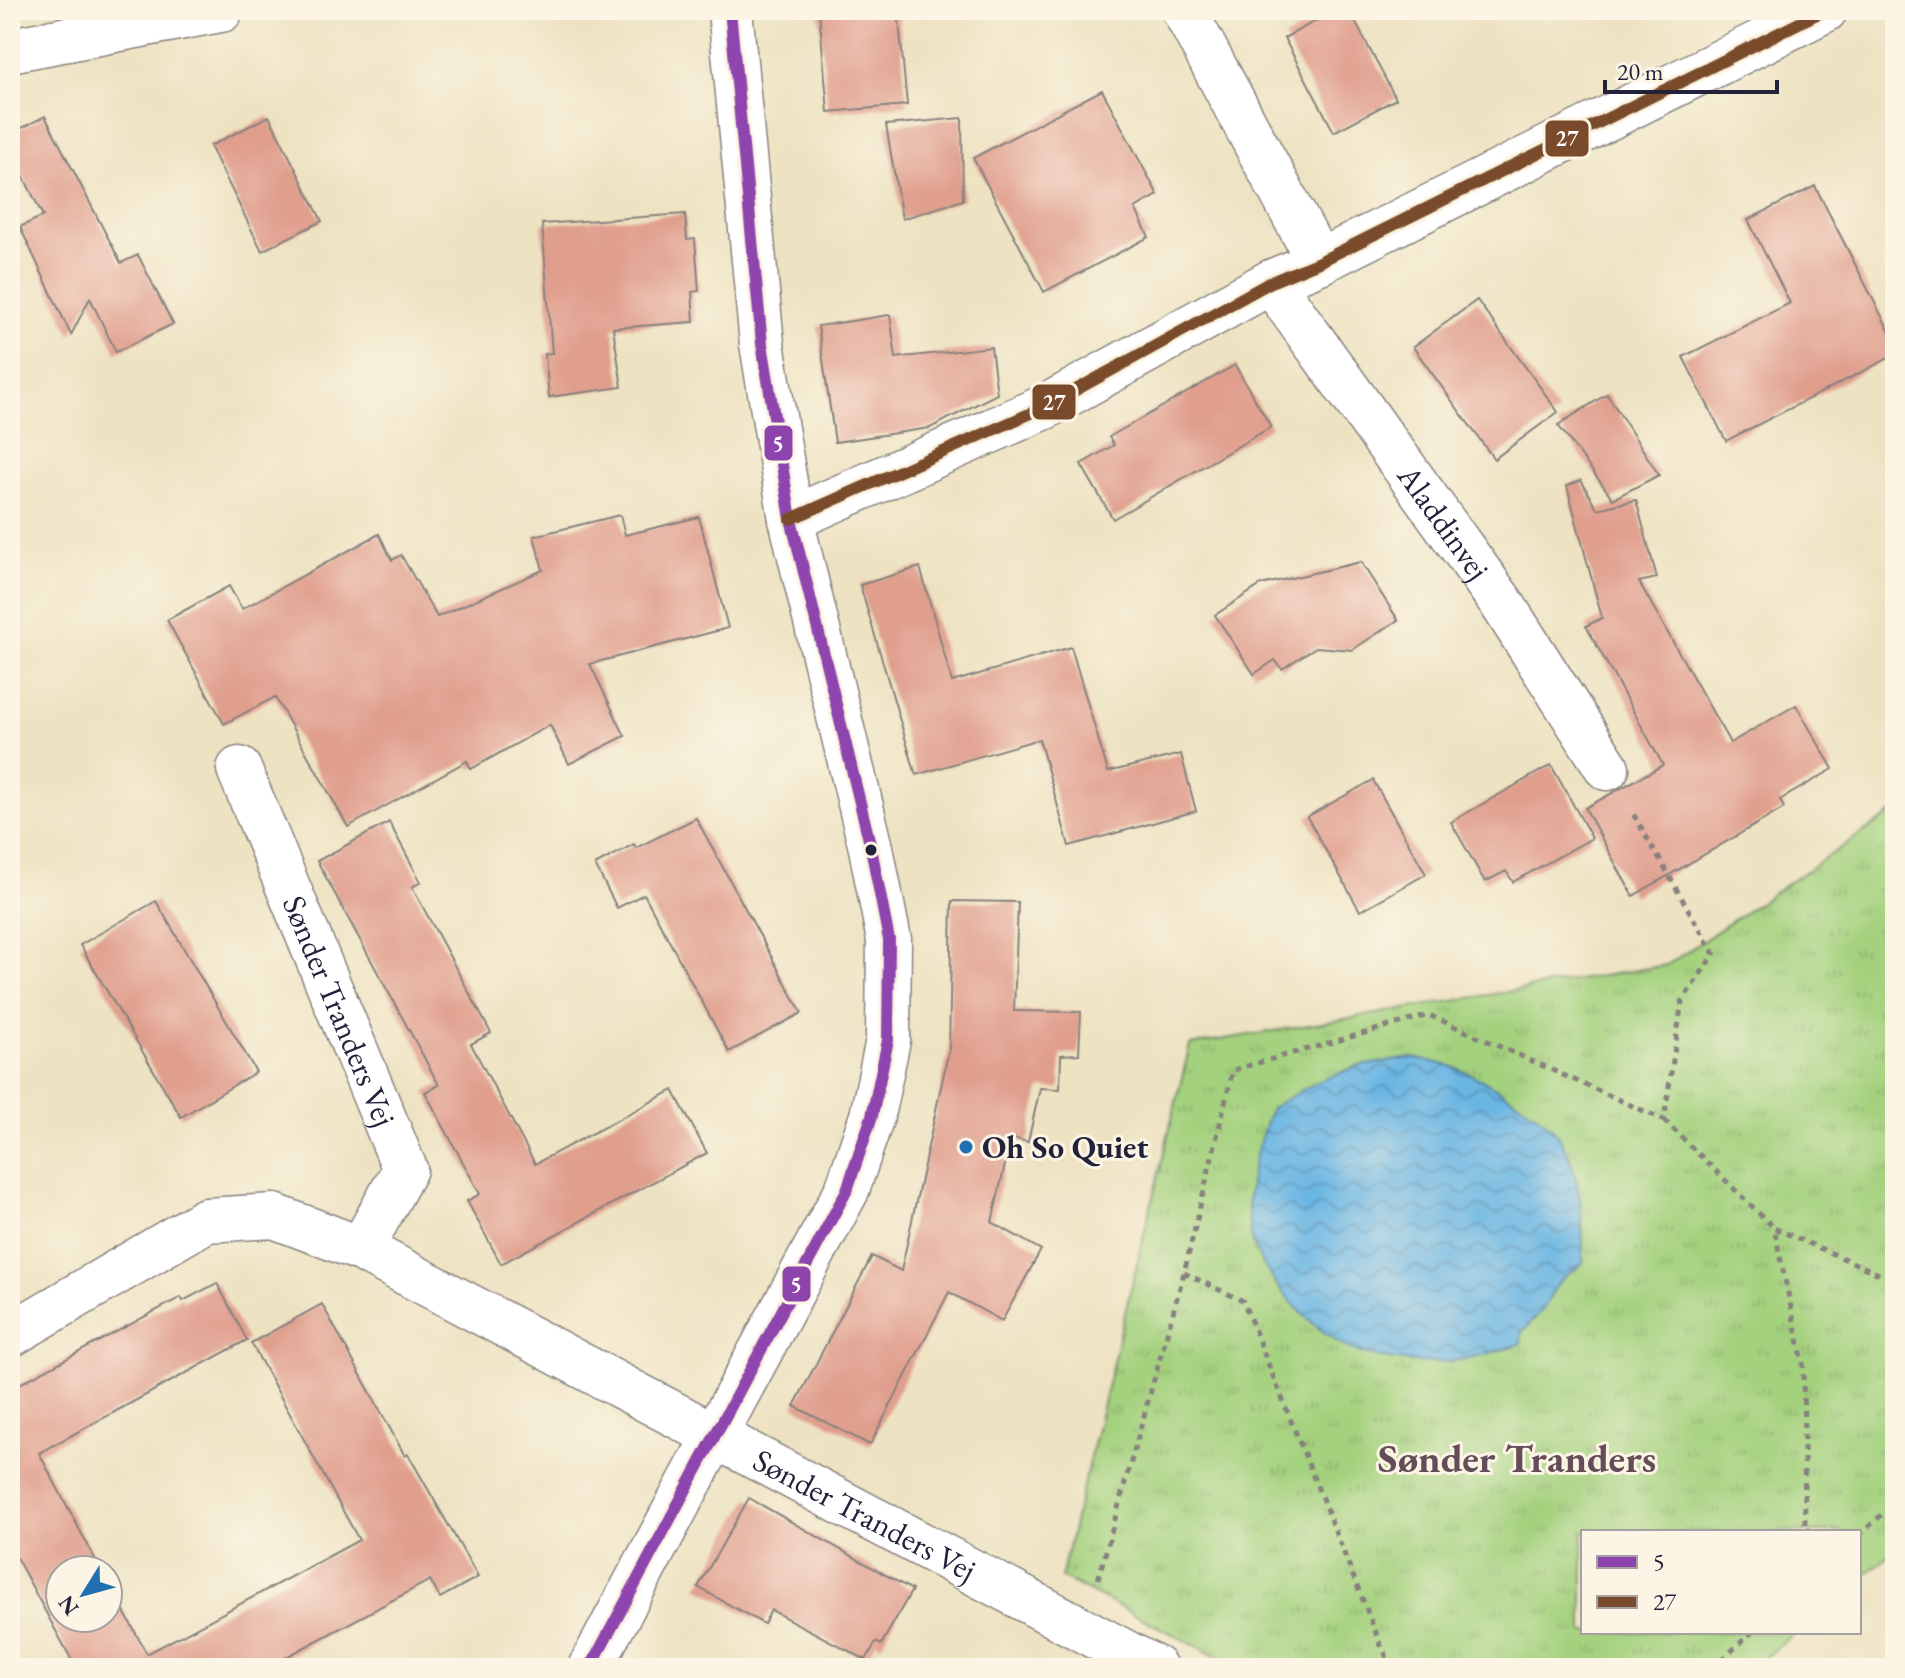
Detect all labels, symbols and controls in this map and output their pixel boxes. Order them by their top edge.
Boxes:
scale bar [1605,44,1777,94]
text: 20 m [1617,56,1664,87]
line badge: 27 [1544,119,1590,158]
text: 27 [1555,124,1579,153]
line badge: 27 [1031,383,1077,421]
text: 27 [1042,388,1066,417]
line badge: 5 [763,424,794,462]
text: 5 [772,429,784,458]
street label: Aladdinvej [1388,456,1499,588]
unlabelled marker [863,842,879,858]
street label: Sønder Tranders Vej [273,889,406,1133]
place label: Oh So Quiet [982,1126,1148,1168]
marker: Oh So Quiet [957,1138,975,1156]
line badge: 5 [781,1265,812,1303]
text: 5 [790,1270,802,1299]
district label: Sønder Tranders [1378,1432,1656,1484]
street label: Sønder Tranders Vej [746,1439,983,1591]
legend [1581,1530,1861,1634]
text: 5 [1653,1546,1665,1577]
north arrow [44,1554,124,1634]
text: 27 [1653,1586,1677,1617]
text: N [51,1590,85,1622]

